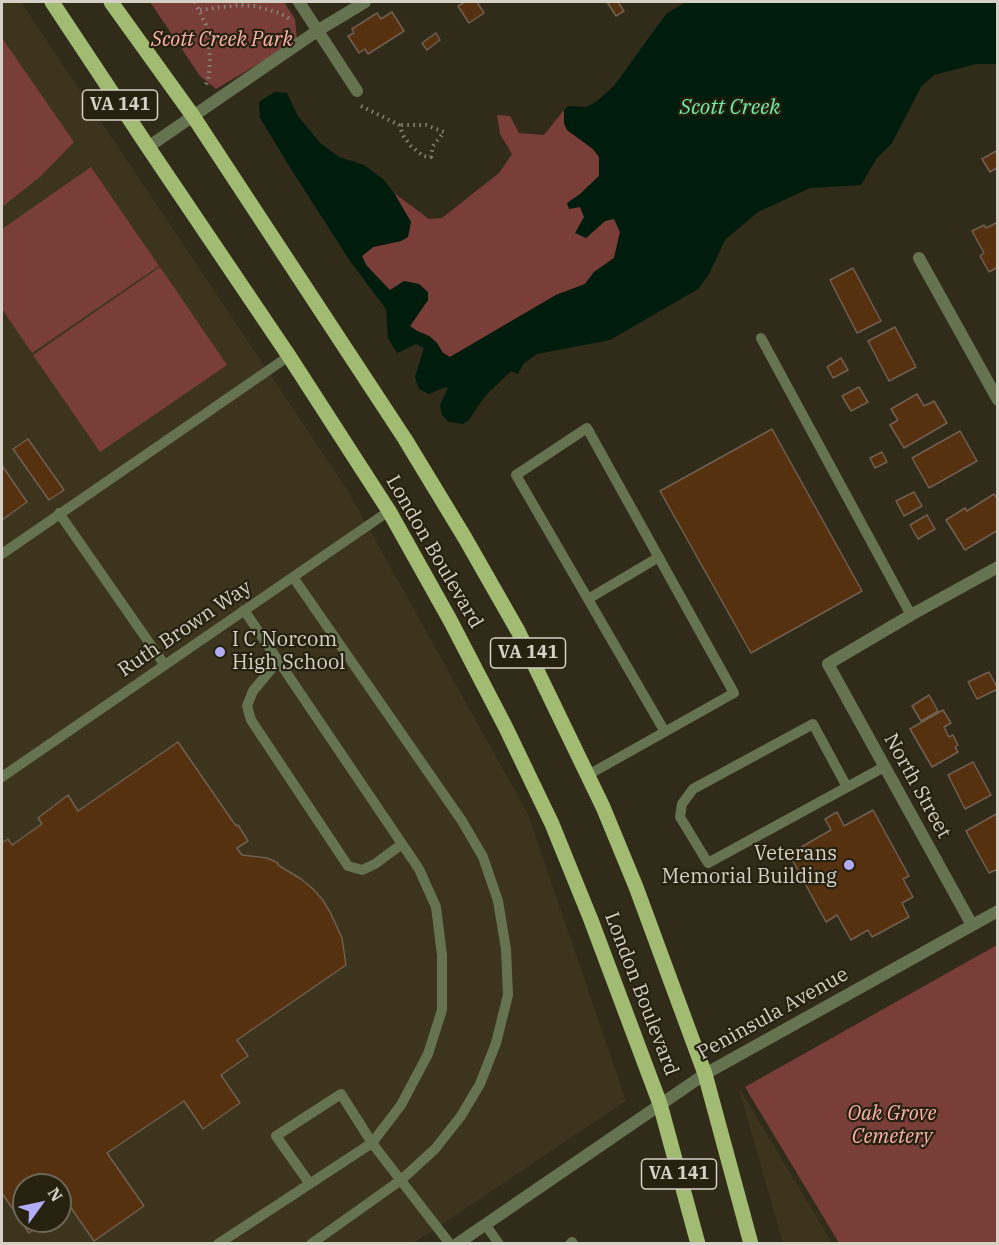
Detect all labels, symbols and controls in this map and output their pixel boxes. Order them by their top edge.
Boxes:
park label: Scott Creek Park [151,28,293,52]
road number: VA 141 [82,90,158,120]
water label: Scott Creek [680,95,780,121]
street label: London Boulevard [380,471,488,633]
street label: Ruth Brown Way [114,575,256,683]
place label: I C Norcom High School [232,628,345,675]
road number: VA 141 [490,638,566,668]
marker: I C Norcom High School [213,645,227,659]
street label: North Street [878,729,956,843]
place label: Veterans Memorial Building [662,842,837,889]
marker: Veterans Memorial Building [842,858,856,872]
street label: London Boulevard [599,909,683,1079]
street label: Peninsula Avenue [693,963,853,1065]
park label: Oak Grove Cemetery [847,1102,937,1149]
road number: VA 141 [642,1159,716,1189]
north arrow [12,1173,72,1233]
text: N [44,1184,67,1205]

